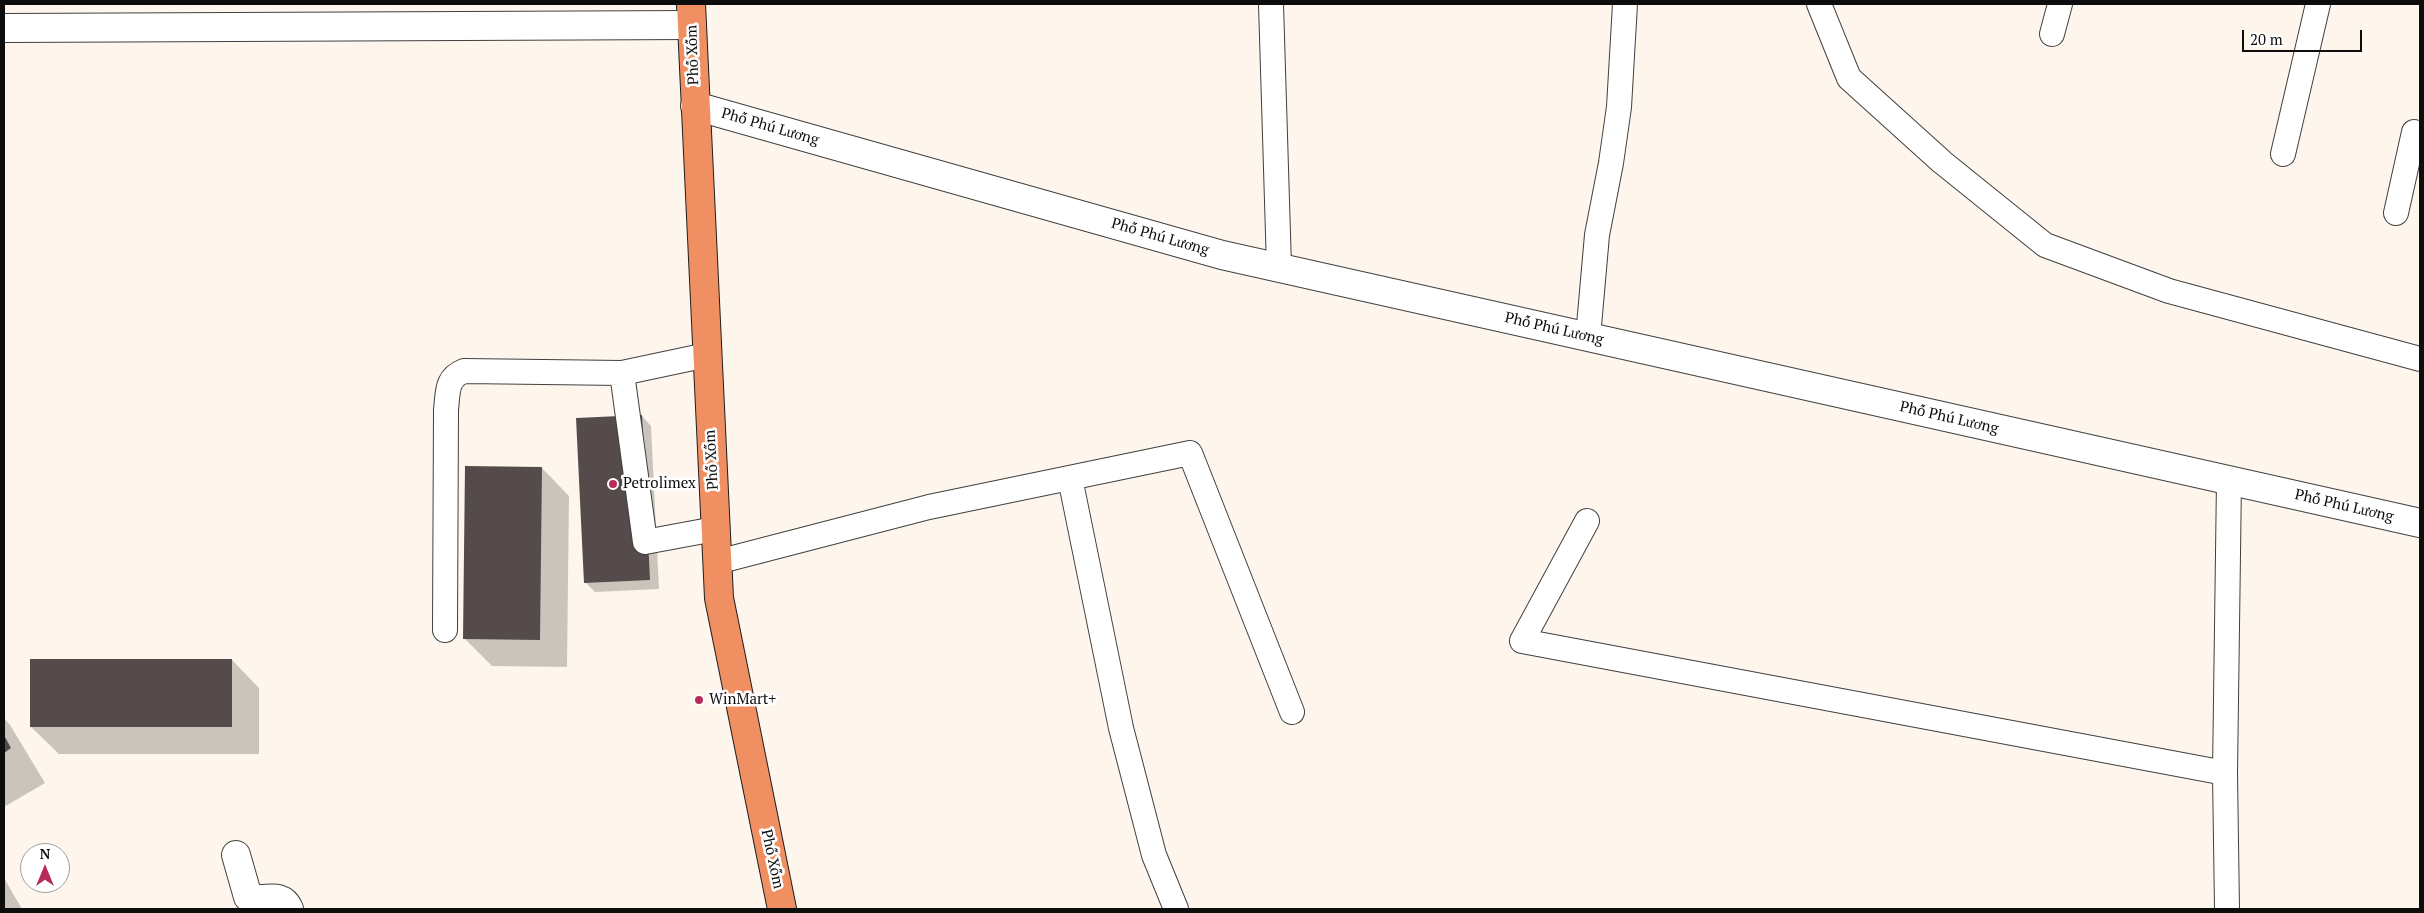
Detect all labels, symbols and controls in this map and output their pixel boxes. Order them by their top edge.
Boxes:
scale bar [2244,20,2364,52]
street label: Phố Xốm [683,25,703,85]
text: 20 m [2250,29,2283,49]
street label: Phố Phú Lương [719,104,821,150]
street label: Phố Phú Lương [1109,214,1211,260]
street label: Phố Phú Lương [1503,309,1605,349]
street label: Phố Phú Lương [1898,398,2000,438]
street label: Phố Xốm [701,429,723,491]
place label: Petrolimex [623,475,696,493]
marker: Petrolimex [607,478,619,490]
street label: Phố Phú Lương [2293,486,2395,526]
place label: WinMart+ [709,691,776,709]
marker: WinMart+ [693,694,705,706]
street label: Phố Xốm [757,828,787,890]
north arrow [20,843,70,893]
text: N [40,844,50,863]

